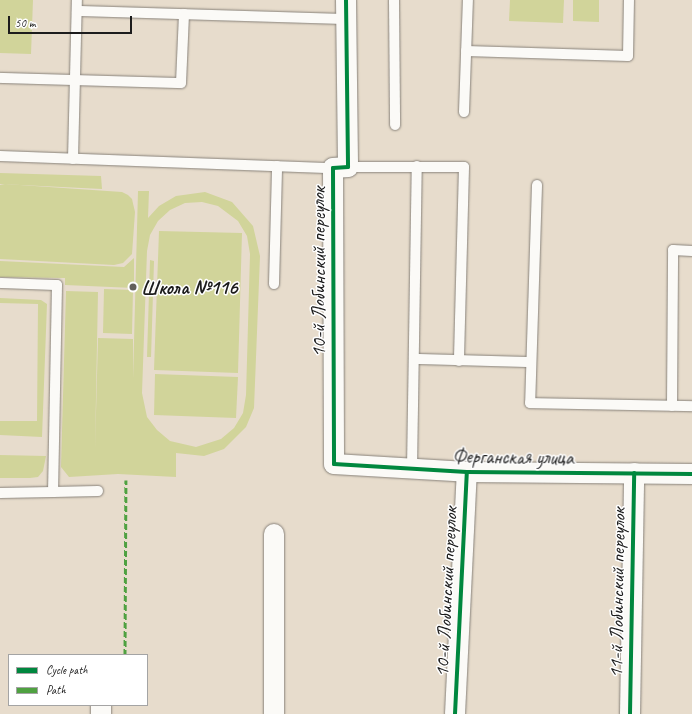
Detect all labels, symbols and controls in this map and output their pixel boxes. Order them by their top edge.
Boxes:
scale bar [10,8,134,34]
text: 50 m [15,15,35,31]
street label: 10-й Лобинский переулок [306,187,330,357]
place label: Школа №116 [141,275,237,299]
marker: Школа №116 [128,282,138,292]
street label: Ферганская улица [452,444,574,470]
street label: 10-й Лобинский переулок [430,506,462,678]
street label: 11-й Лобинский переулок [604,508,630,678]
legend [8,654,148,706]
text: Cycle path [46,662,88,678]
text: Path [46,682,66,698]

